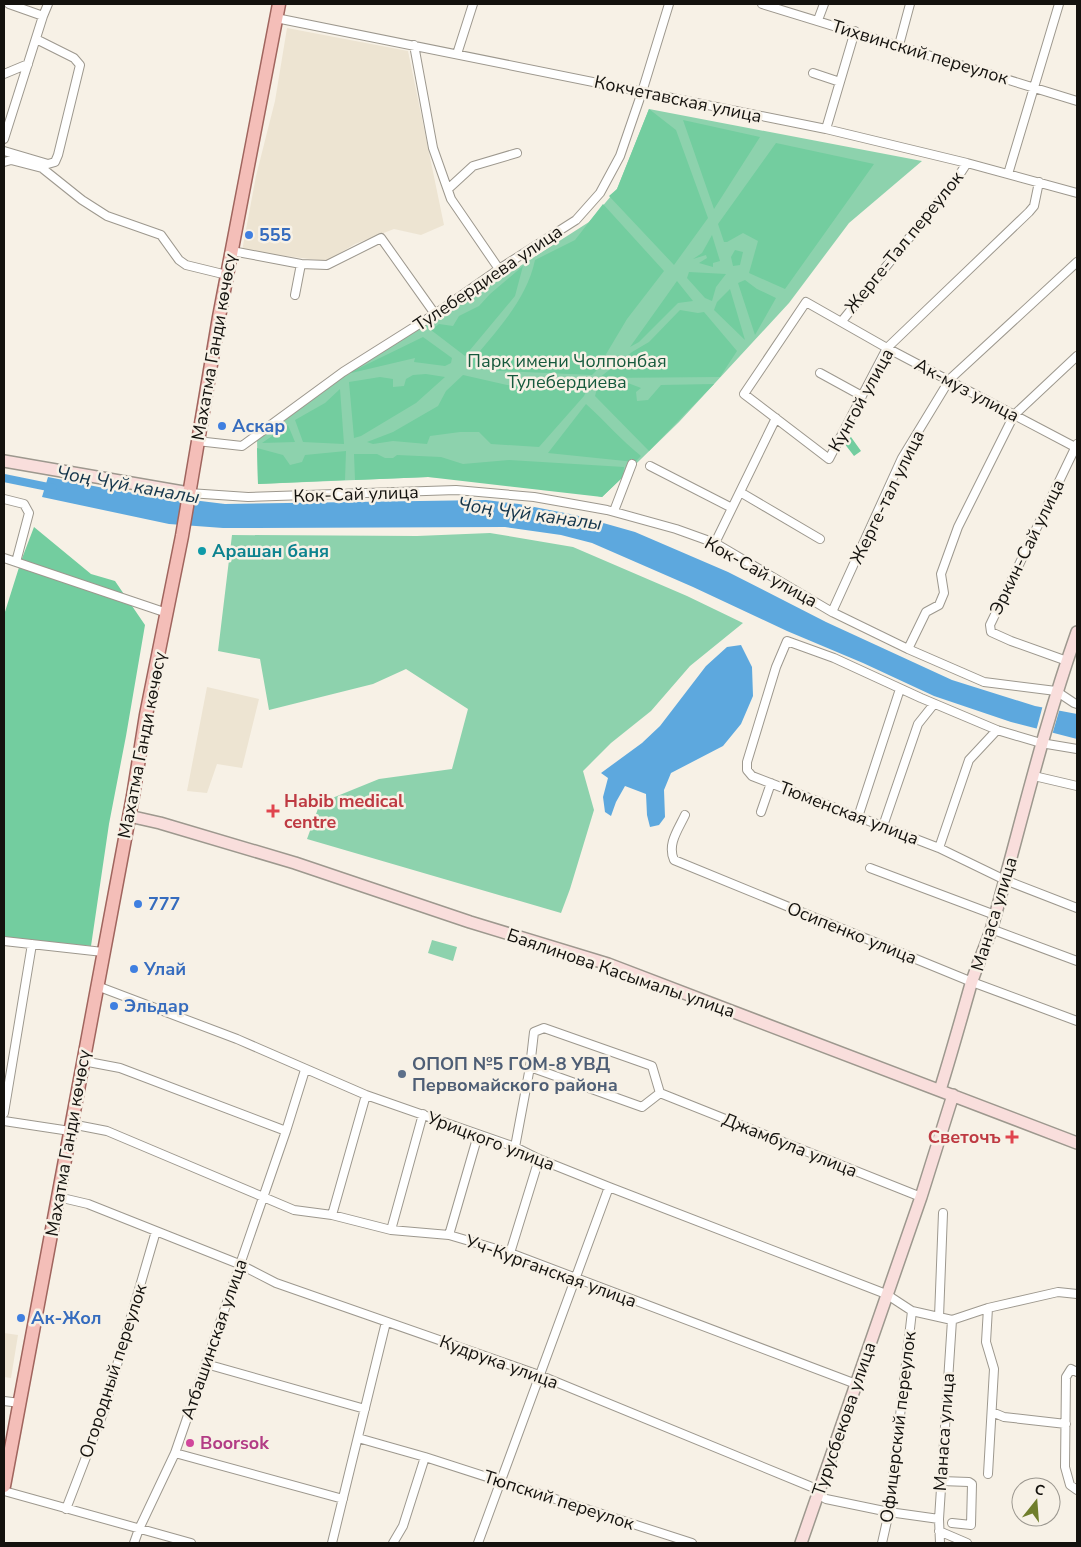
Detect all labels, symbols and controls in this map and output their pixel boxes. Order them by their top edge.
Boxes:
street label: Тихвинский переулок [829,14,1012,90]
street label: Кокчетавская улица [592,70,764,128]
street label: Жерге-Тал переулок [839,166,969,318]
street label: Тулебердиева улица [409,219,567,337]
place label: 555 [259,223,292,247]
marker: 555 [243,229,255,241]
street label: Махатма Ганди көчөсү [186,251,242,442]
street label: Кунгой улица [823,344,899,456]
park label: Парк имени Чолпонбая Тулебердиева [467,349,667,394]
street label: Ак-муз улица [910,352,1024,428]
place label: Аскар [232,414,285,438]
marker: Аскар [216,420,228,432]
street label: Жерге-тал улица [844,426,930,568]
water label: Чоң Чүй каналы [54,460,202,510]
street label: Эркин-Сай улица [984,475,1070,619]
street label: Кок-Сай улица [293,480,419,508]
water label: Чоң Чүй каналы [456,491,604,537]
street label: Кок-Сай улица [700,531,822,613]
place label: Арашан баня [212,539,329,563]
marker: Арашан баня [196,545,208,557]
street label: Махатма Ганди көчөсү [112,649,172,840]
street label: Тюменская улица [776,775,922,851]
place label: Habib medical centre [284,789,404,834]
marker: Habib medical centre [266,804,280,818]
street label: Манаса улица [965,854,1023,974]
place label: 777 [148,892,180,916]
street label: Осипенко улица [783,896,921,970]
marker: 777 [132,898,144,910]
street label: Баялинова Касымалы улица [504,923,738,1023]
place label: Улай [143,957,186,981]
marker: Улай [128,963,140,975]
place label: Эльдар [124,994,189,1018]
marker: Эльдар [108,1000,120,1012]
street label: Махатма Ганди көчөсү [40,1047,96,1238]
place label: ОПОП №5 ГОМ-8 УВД Первомайского района [412,1052,618,1097]
marker: ОПОП №5 ГОМ-8 УВД Первомайского района [396,1068,408,1080]
street label: Урицкого улица [423,1105,558,1176]
street label: Джамбула улица [719,1107,861,1183]
place label: Светочъ [928,1125,1001,1149]
marker: Светочъ [1005,1130,1019,1144]
street label: Уч-Курганская улица [461,1228,640,1313]
street label: Атбашинская улица [175,1256,253,1422]
street label: Огородный переулок [74,1280,153,1461]
place label: Ак-Жол [31,1306,102,1330]
marker: Ак-Жол [15,1312,27,1324]
street label: Кудрука улица [436,1329,562,1395]
street label: Офицерский переулок [874,1329,922,1524]
street label: Турусбекова улица [806,1339,882,1499]
street label: Манаса улица [928,1372,960,1492]
place label: Boorsok [200,1431,269,1455]
marker: Boorsok [184,1437,196,1449]
street label: Тюпский переулок [481,1464,638,1536]
north arrow [1011,1477,1061,1527]
text: С [1032,1480,1047,1501]

